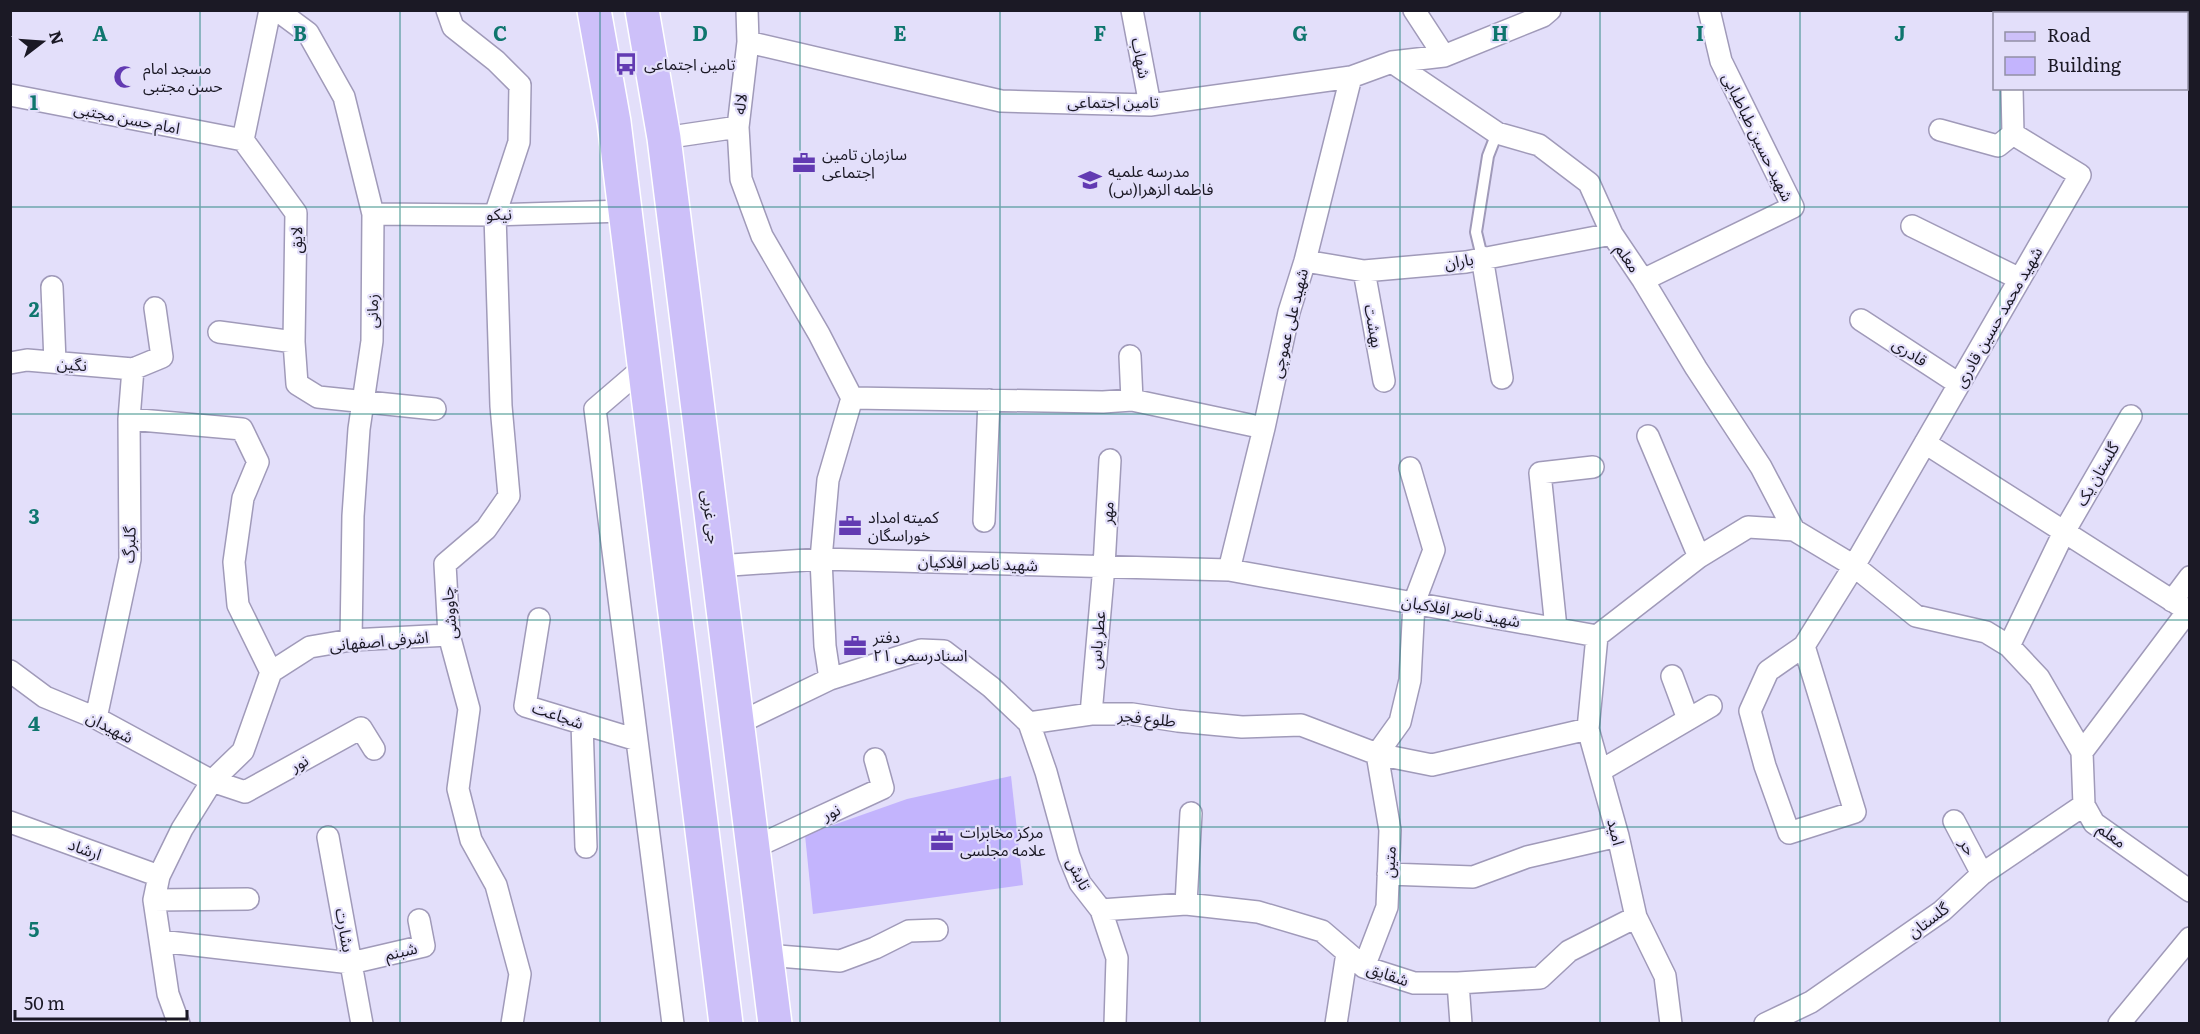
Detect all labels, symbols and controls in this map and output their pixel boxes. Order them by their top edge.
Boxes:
north arrow [12,12,72,72]
legend [1993,12,2188,90]
text: A [92,17,108,47]
text: B [293,17,307,47]
text: C [493,17,507,47]
text: D [692,17,708,47]
text: E [893,17,907,47]
text: F [1094,17,1107,47]
text: G [1292,17,1308,47]
text: H [1492,17,1508,47]
text: I [1696,17,1704,47]
text: J [1894,17,1906,47]
text: Road [2047,21,2091,48]
text: N [44,27,71,47]
street label: شهاب [1126,35,1158,80]
bus stop icon: تامین اجتماعی [613,51,639,77]
place label: تامین اجتماعی [644,51,736,75]
text: Building [2047,51,2122,78]
place label: مسجد امام حسن مجتبی [143,55,223,97]
mosque icon: مسجد امام حسن مجتبی [112,64,138,90]
street label: شهید حسین طباطبایی [1717,68,1801,205]
text: 1 [30,86,38,116]
street label: تامین اجتماعی [1067,89,1159,113]
street label: لاله [726,92,752,116]
street label: امام حسن مجتبی [72,95,182,141]
place label: سازمان تامین اجتماعی [822,141,907,183]
office icon: سازمان تامین اجتماعی [791,150,817,176]
place label: مدرسه علمیه فاطمه الزهرا(س) [1108,158,1213,200]
school or university icon: مدرسه علمیه فاطمه الزهرا(س) [1077,167,1103,193]
street label: نیکو [486,201,512,225]
street label: لایق [283,226,307,254]
street label: معلم [1609,238,1647,278]
street label: شهید محمد حسین قادری [1947,242,2047,391]
street label: باران [1443,246,1475,274]
street label: شهید علی عموچی [1263,265,1313,380]
text: 2 [29,293,40,323]
street label: زمانی [359,294,383,328]
street label: بهشت [1359,302,1391,349]
street label: قادری [1888,331,1933,371]
street label: نگین [56,350,88,376]
street label: گلستان یک [2068,437,2124,510]
street label: جی غربی [697,488,727,545]
text: 3 [28,500,40,530]
street label: مهر [1093,501,1119,526]
place label: کمیته امداد خوراسگان [868,504,939,546]
office icon: کمیته امداد خوراسگان [837,513,863,539]
street label: گلبرگ [115,526,141,564]
street label: شهید ناصر افلاکیان [918,548,1038,576]
street label: چاووشی [434,586,462,640]
street label: شهید ناصر افلاکیان [1400,588,1522,632]
street label: عطر یاس [1082,610,1110,670]
street label: اشرفی اصفهانی [328,624,429,656]
place label: دفتر اسنادرسمی ۲۱ [872,624,968,666]
office icon: دفتر اسنادرسمی ۲۱ [842,633,868,659]
street label: شجاعت [529,694,587,734]
street label: طلوع فجر [1116,702,1177,734]
street label: شهیدان [83,704,138,748]
text: 4 [28,707,40,737]
street label: نور [284,747,312,777]
street label: نور [817,796,844,826]
street label: امید [1602,816,1632,848]
street label: معلم [2092,816,2132,854]
place label: مرکز مخابرات علامه مجلسی [960,819,1046,861]
office icon: مرکز مخابرات علامه مجلسی [929,828,955,854]
street label: ارشاد [65,831,105,865]
street label: حر [1954,833,1983,859]
street label: متین [1375,845,1401,879]
street label: تابش [1061,853,1098,894]
street label: گلستان [1902,895,1954,943]
street label: بشارت [330,906,362,954]
text: 5 [29,913,40,943]
street label: شبنم [382,935,420,967]
street label: شقایق [1364,955,1412,991]
scale bar [15,983,188,1021]
text: 50 m [24,989,65,1016]

